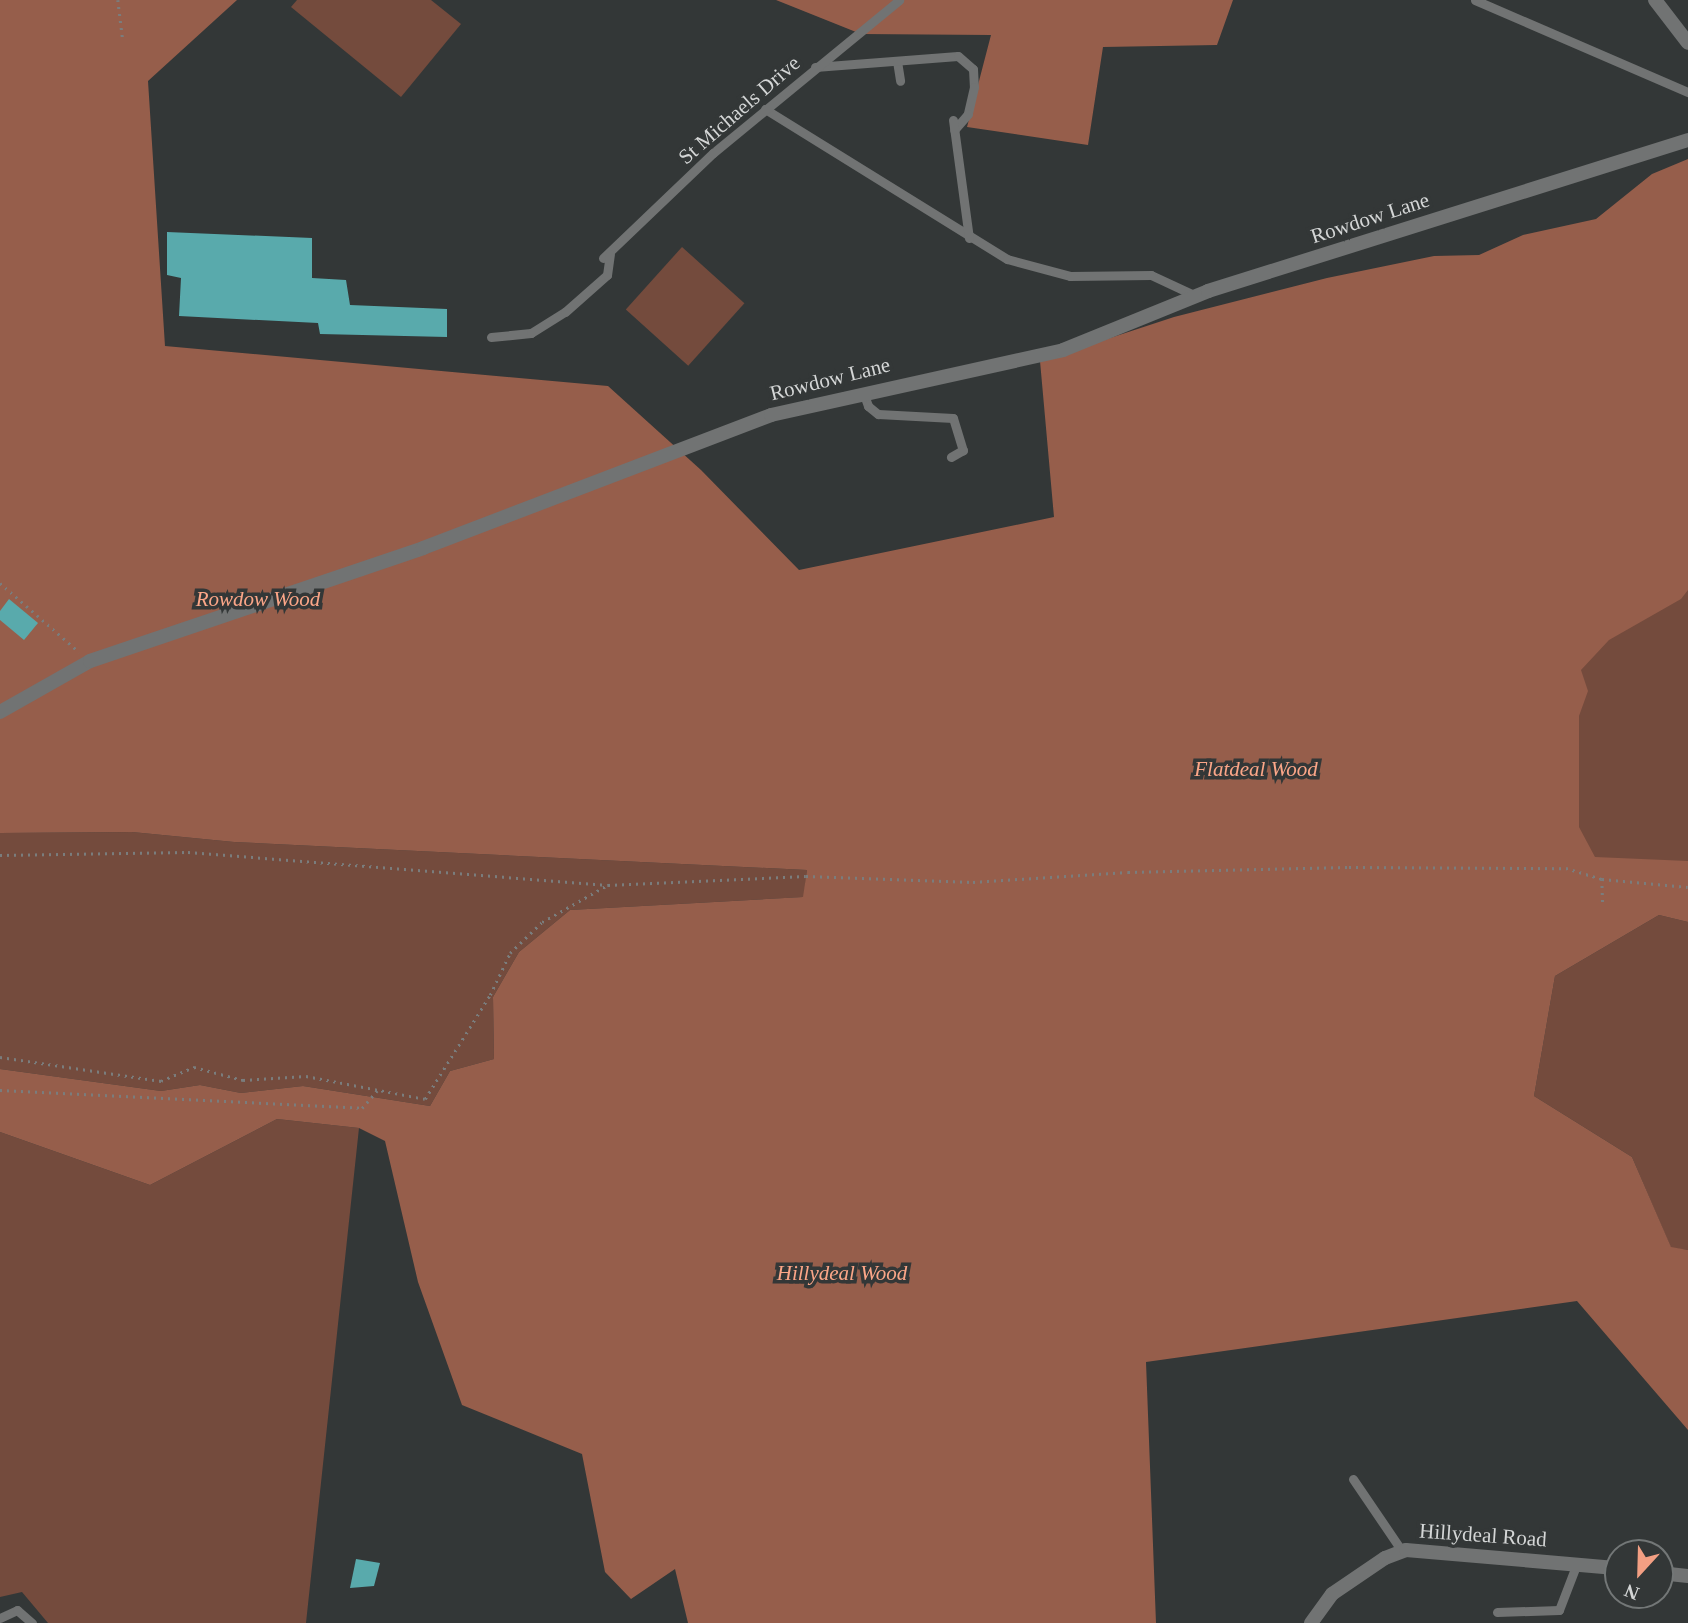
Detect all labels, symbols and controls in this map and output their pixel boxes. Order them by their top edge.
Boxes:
street label: St Michaels Drive [673,50,805,170]
street label: Rowdow Lane [1308,187,1432,249]
street label: Rowdow Lane [767,352,893,406]
park label: Rowdow Wood [196,586,320,612]
park label: Flatdeal Wood [1194,756,1318,782]
park label: Hillydeal Wood [777,1260,907,1286]
street label: Hillydeal Road [1418,1518,1548,1552]
north arrow [1604,1539,1674,1609]
text: N [1621,1580,1642,1604]

